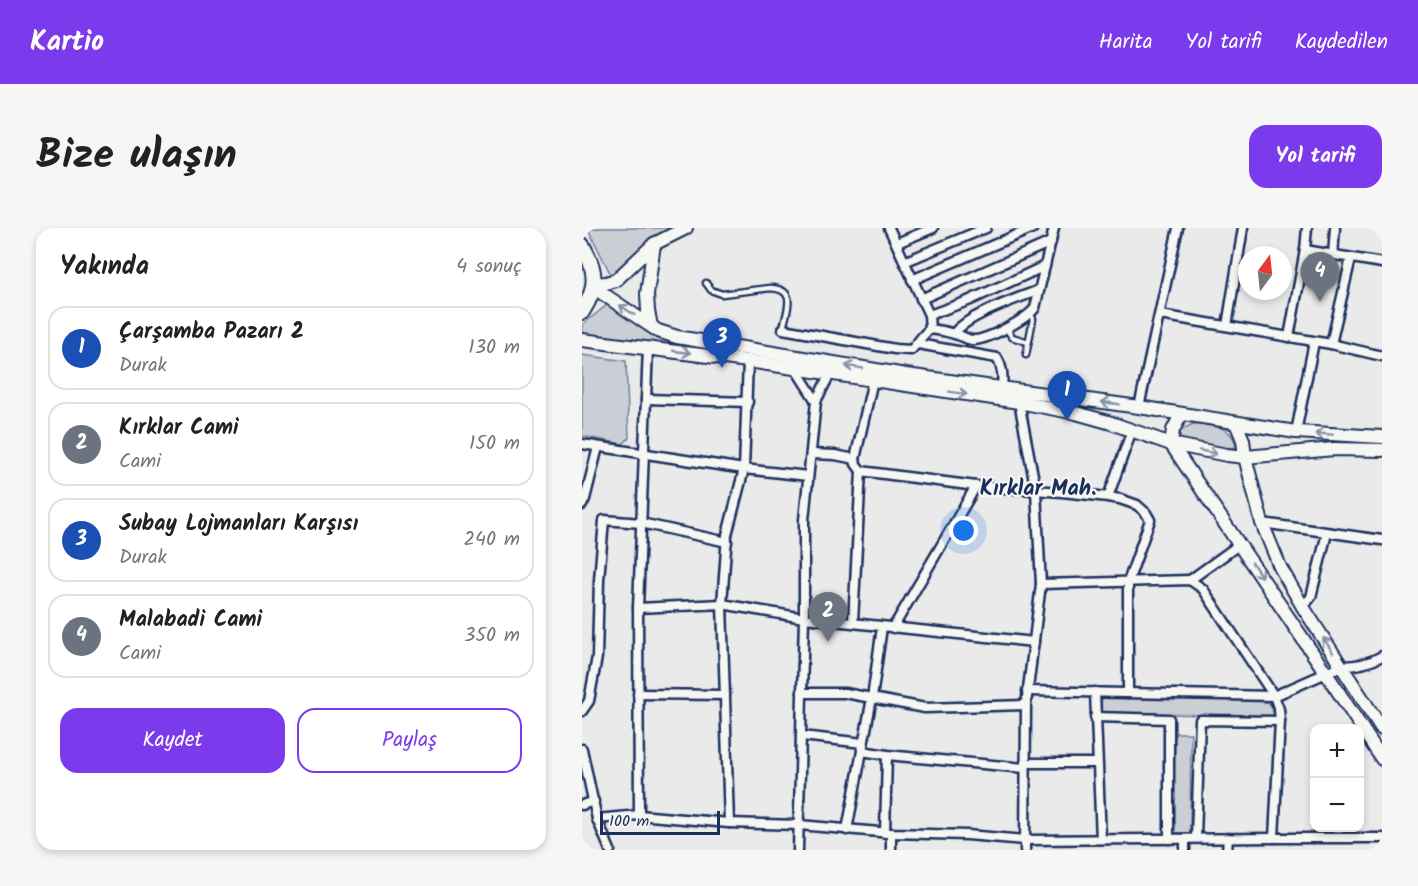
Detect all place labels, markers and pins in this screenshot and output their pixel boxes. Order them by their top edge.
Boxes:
pin: 4 [1300,253,1340,302]
pin: 3 [702,318,742,368]
pin: 1 [1048,372,1086,421]
pin: 2 [808,592,848,642]

